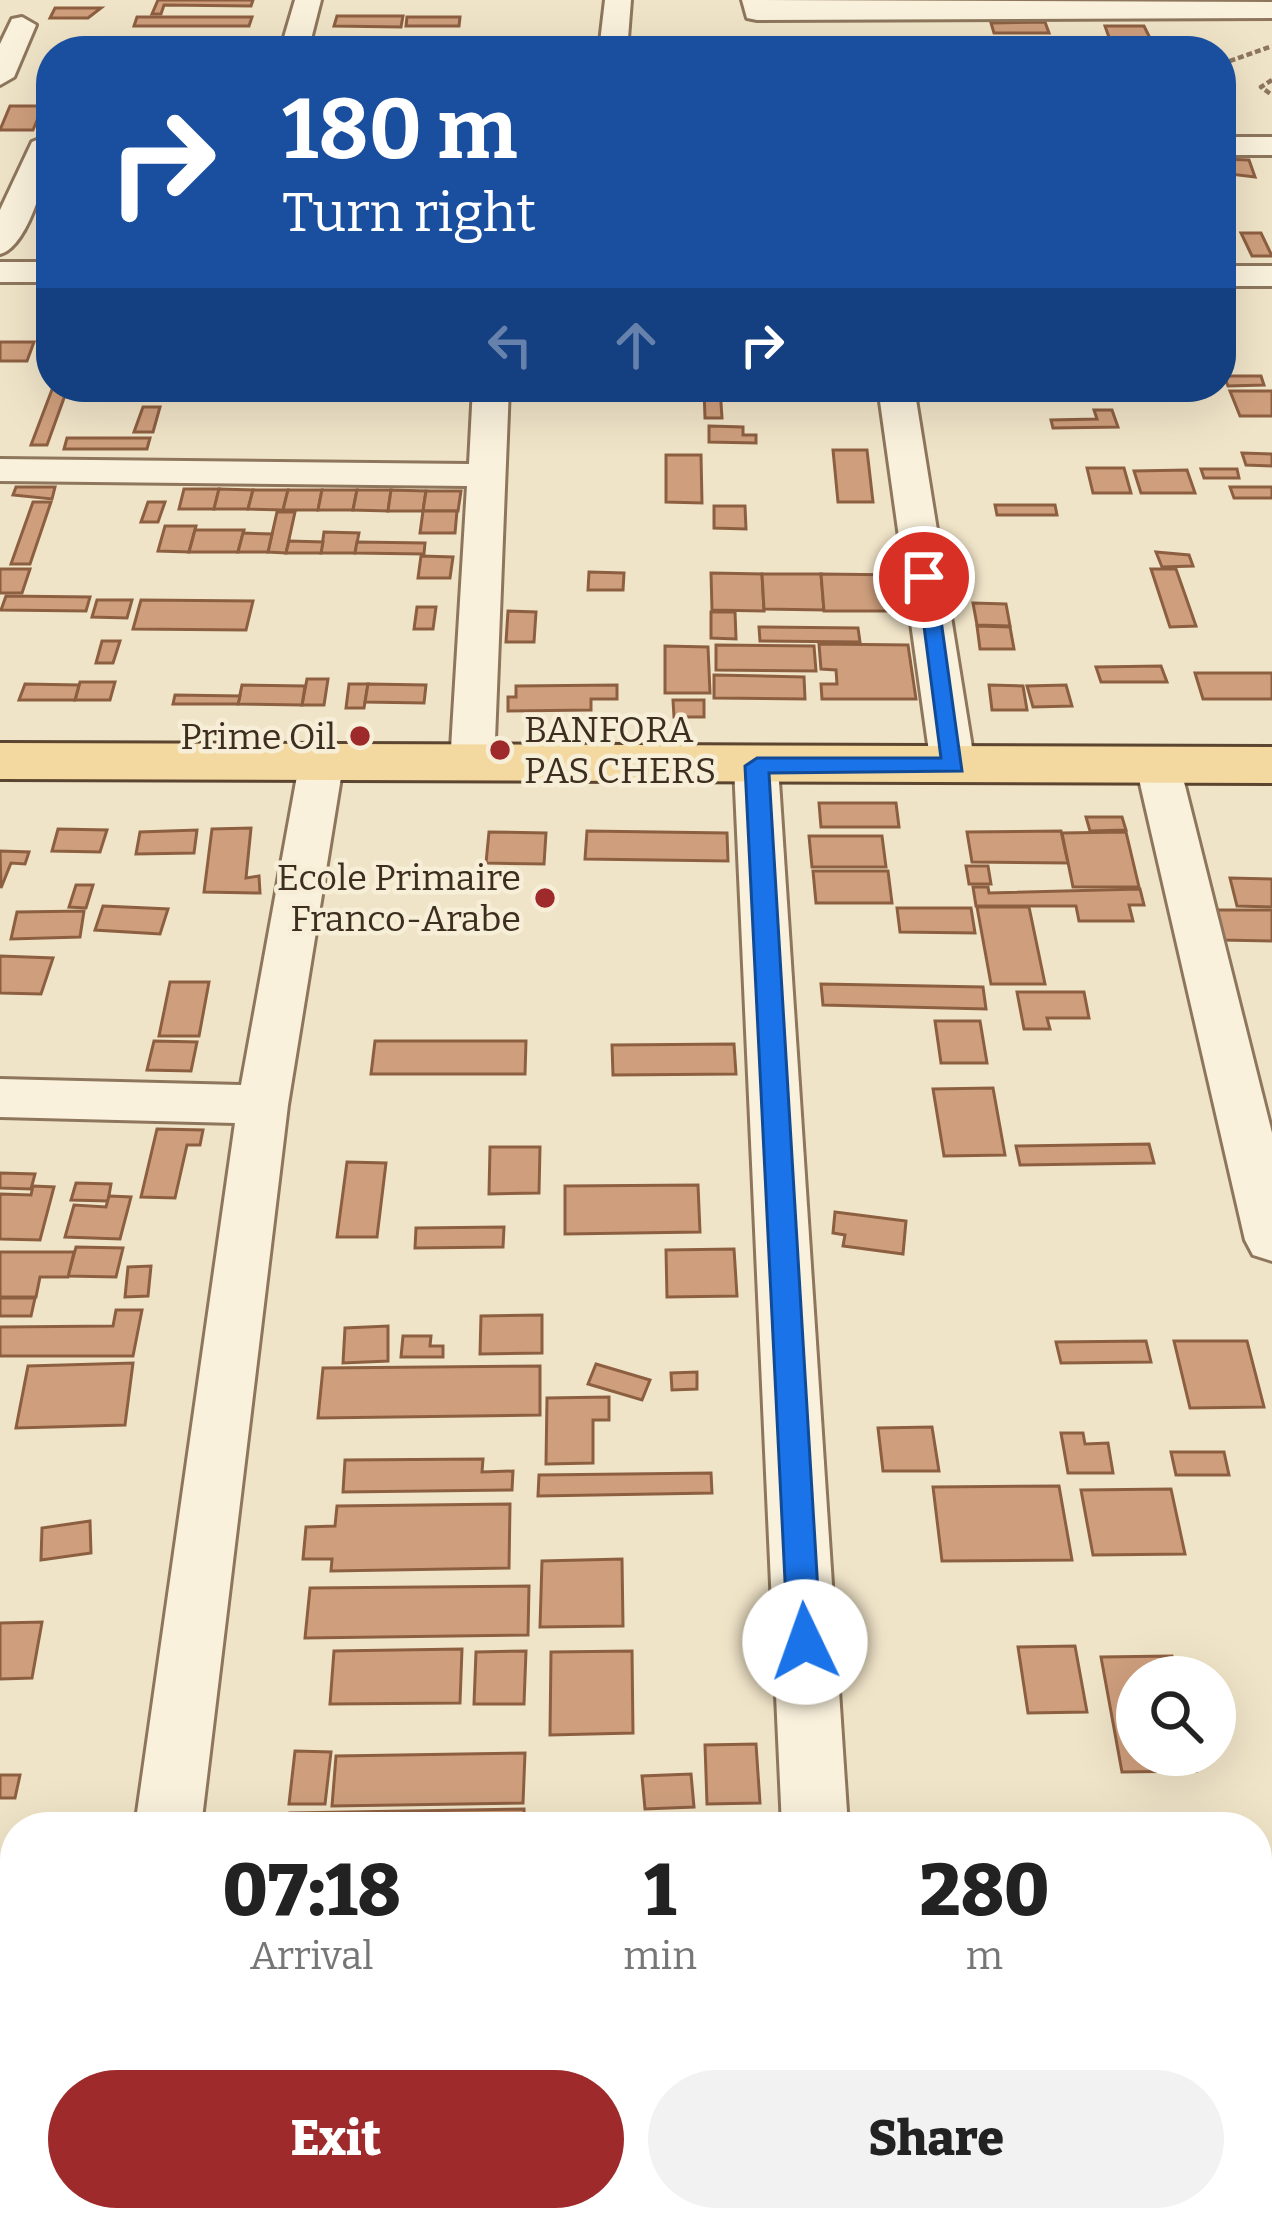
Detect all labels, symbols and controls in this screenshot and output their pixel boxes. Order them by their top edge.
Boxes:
text: 180 m [282,79,517,180]
icon: right [84,84,240,240]
text: Turn right [282,181,536,245]
icon: left [477,312,543,378]
icon: ahead [603,312,669,378]
icon: right [729,312,795,378]
pin [873,526,975,628]
icon: arrive [891,544,957,610]
place label: BANFORA PAS CHERS [524,708,716,793]
place label: Prime Oil [180,715,336,759]
marker: Prime Oil [347,723,373,749]
marker: BANFORA PAS CHERS [487,737,513,763]
place label: Ecole Primaire Franco-Arabe [277,856,521,941]
marker: Ecole Primaire Franco-Arabe [532,885,558,911]
position arrow [742,1579,868,1705]
map controls [1116,1656,1236,1776]
button: search [1116,1656,1236,1776]
text: 07:18 [223,1848,401,1934]
text: 1 [644,1848,676,1934]
text: 280 [919,1848,1049,1934]
text: Arrival [250,1933,373,1979]
text: min [623,1933,697,1979]
text: m [966,1933,1003,1979]
button: Exit [48,2070,624,2208]
button: Share [648,2070,1224,2208]

